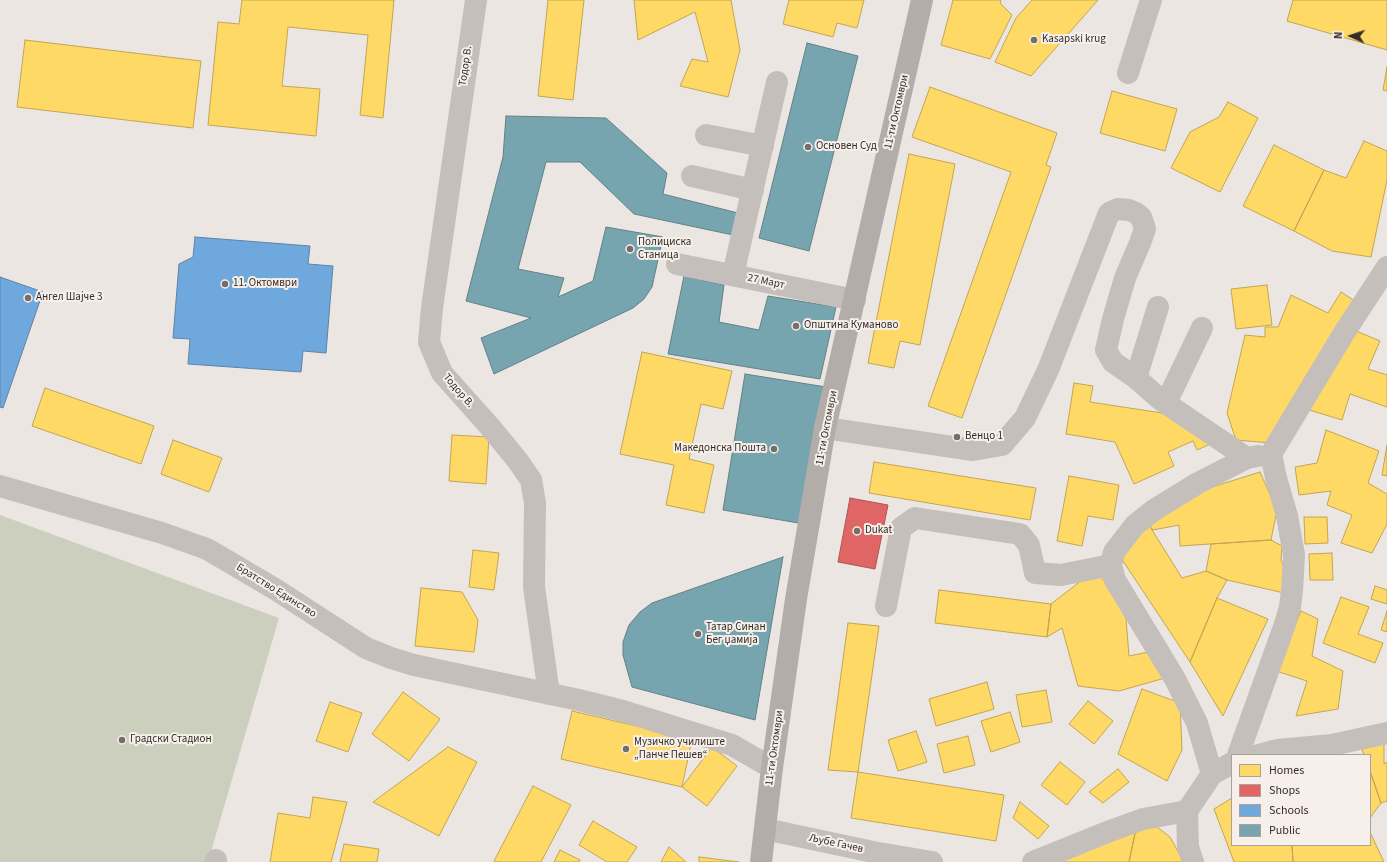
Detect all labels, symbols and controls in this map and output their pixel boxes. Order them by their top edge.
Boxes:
north arrow [1331,16,1371,56]
text: N [1331,31,1346,39]
place label: Kasapski krug [1042,33,1106,47]
marker: Kasapski krug [1029,35,1039,45]
street label: Тодор В. [457,45,475,87]
street label: 11-ти Октомври [882,74,912,150]
place label: Основен Суд [816,140,877,154]
marker: Основен Суд [803,142,813,152]
place label: Полициска Станица [638,236,691,262]
marker: Полициска Станица [625,244,635,254]
street label: 27 Март [746,272,786,292]
place label: 11. Октомври [233,277,297,291]
marker: 11. Октомври [220,279,230,289]
place label: Ангел Шајче 3 [36,291,102,305]
marker: Ангел Шајче 3 [23,293,33,303]
place label: Општина Куманово [804,319,898,333]
marker: Општина Куманово [791,321,801,331]
street label: Тодор В. [440,371,476,411]
street label: 11-ти Октомври [813,390,841,466]
place label: Венцо 1 [965,430,1003,444]
marker: Венцо 1 [952,432,962,442]
place label: Македонска Пошта [674,442,766,456]
marker: Македонска Пошта [769,444,779,454]
place label: Dukat [865,524,892,538]
marker: Dukat [852,526,862,536]
street label: Братство Единство [234,561,318,621]
place label: Татар Синан Бег џамија [706,621,766,647]
marker: Татар Синан Бег џамија [693,629,703,639]
street label: 11-ти Октомври [763,710,787,786]
place label: Градски Стадион [130,733,212,747]
marker: Градски Стадион [117,735,127,745]
place label: Музичко училиште „Панче Пешев“ [634,736,725,762]
marker: Музичко училиште „Панче Пешев“ [621,744,631,754]
legend [1231,754,1371,846]
text: Homes [1269,762,1304,779]
text: Shops [1269,782,1300,799]
text: Schools [1269,802,1309,819]
text: Public [1269,822,1300,839]
street label: Љубе Гачев [808,832,864,856]

